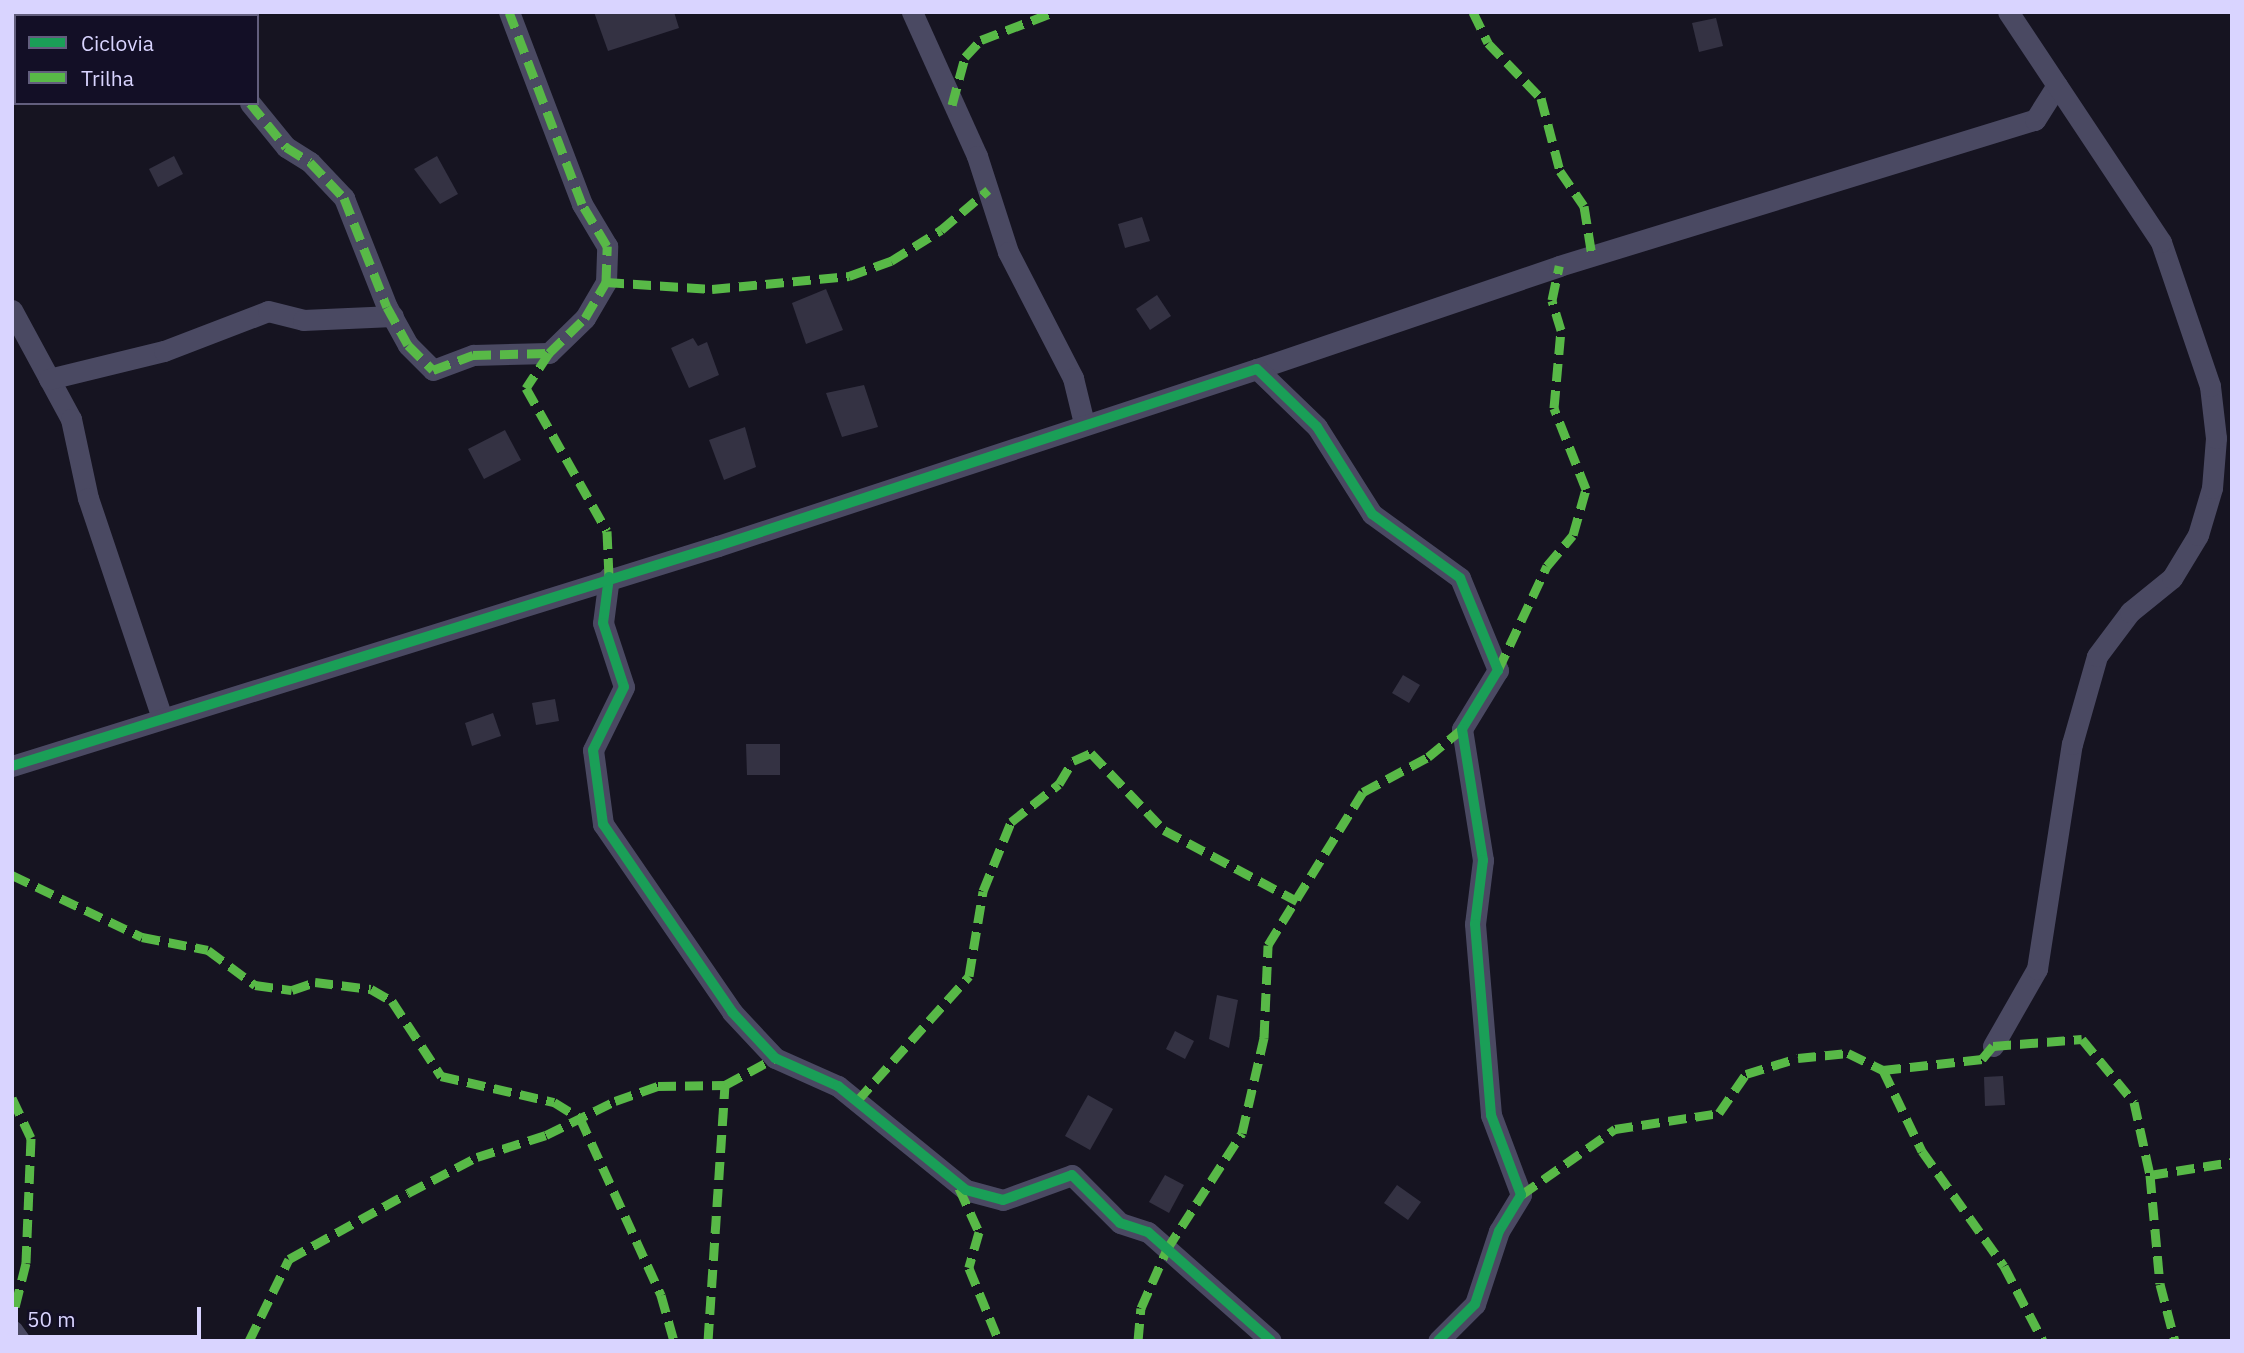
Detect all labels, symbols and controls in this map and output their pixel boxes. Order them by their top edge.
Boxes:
legend [14,14,259,105]
text: Ciclovia [81,29,154,57]
text: Trilha [81,64,134,92]
scale bar [18,1294,205,1338]
text: 50 m [27,1305,76,1333]

